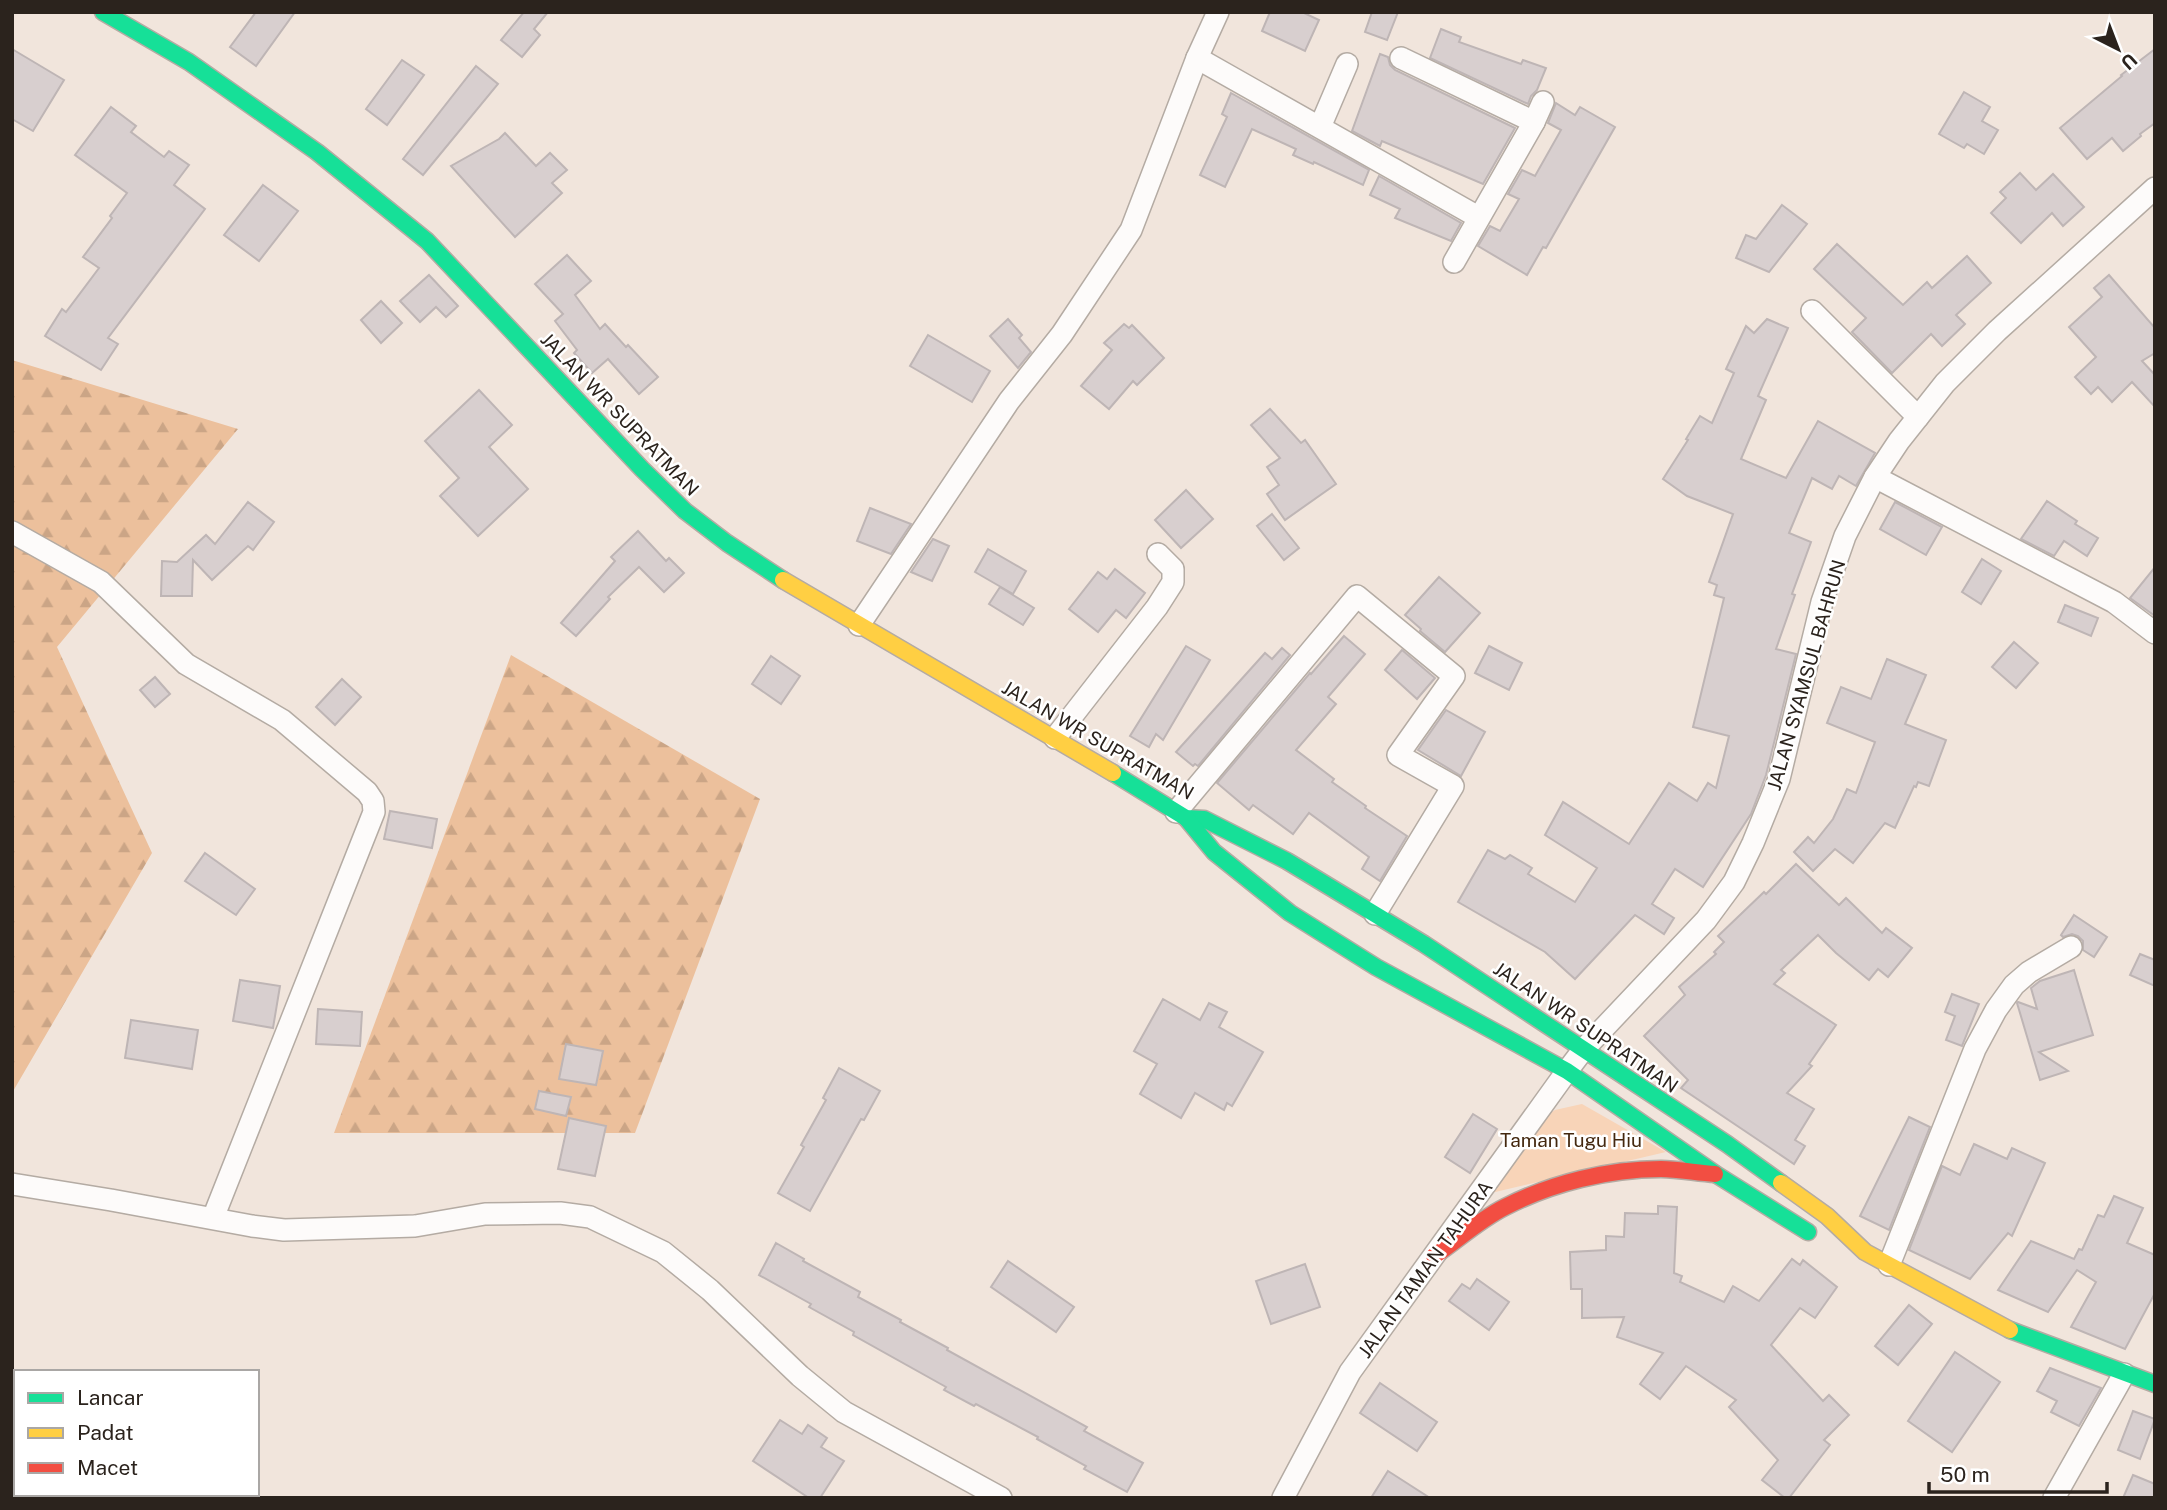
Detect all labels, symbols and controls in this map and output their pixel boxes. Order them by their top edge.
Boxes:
north arrow [2083,14,2153,84]
text: U [2117,49,2142,74]
street label: JALAN WR SUPRATMAN [536,328,704,500]
street label: JALAN SYAMSUL BAHRUN [1762,557,1850,793]
street label: JALAN WR SUPRATMAN [998,676,1198,804]
street label: JALAN WR SUPRATMAN [1490,957,1682,1097]
park label: Taman Tugu Hiu [1500,1129,1642,1151]
street label: JALAN TAMAN TAHURA [1353,1176,1497,1362]
legend [14,1370,259,1496]
text: Lancar [77,1385,144,1410]
text: Padat [77,1420,134,1445]
scale bar [1929,1450,2108,1494]
text: Macet [77,1455,138,1480]
text: 50 m [1940,1462,1990,1487]

